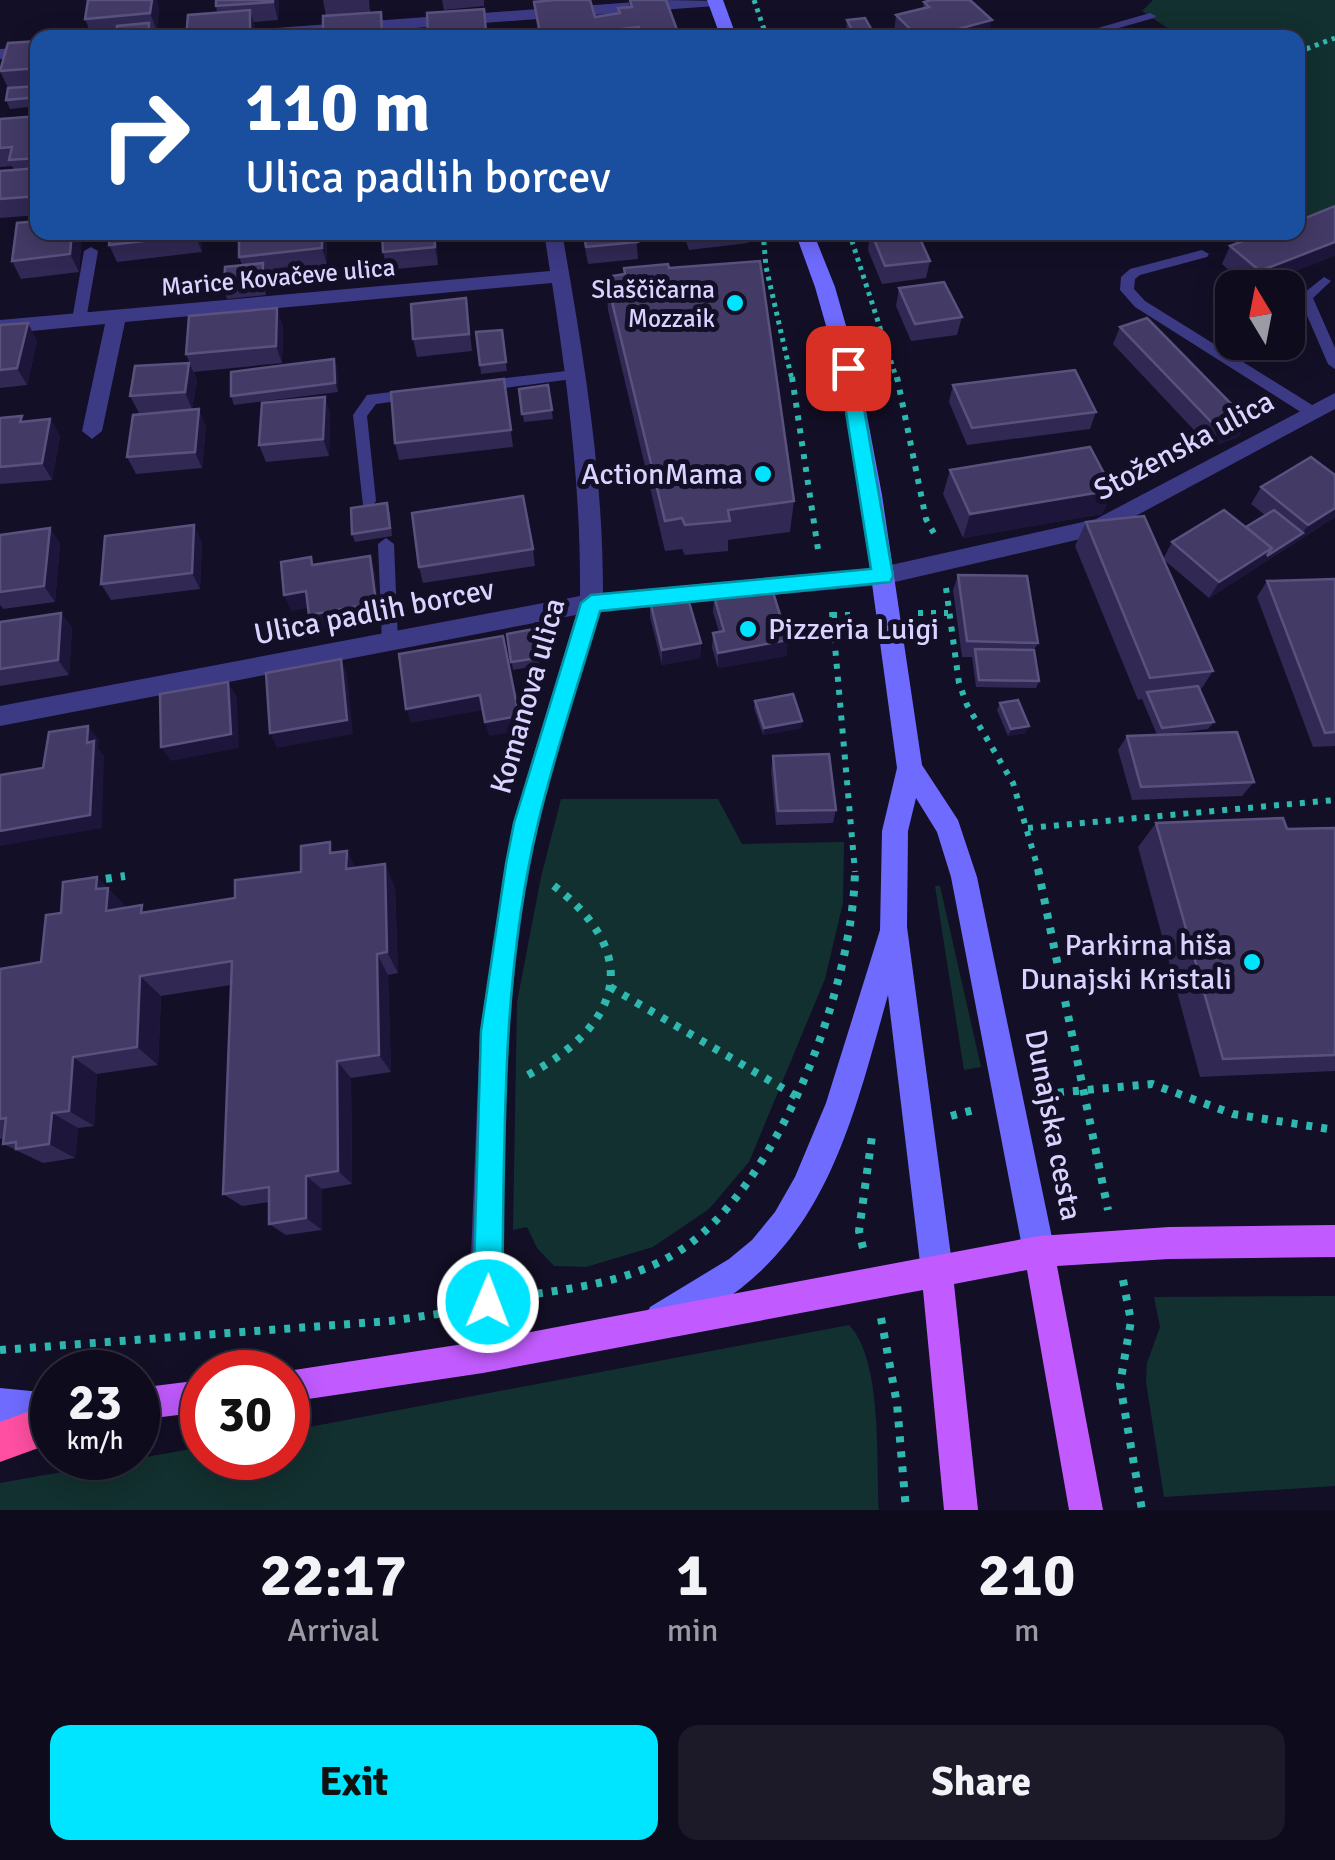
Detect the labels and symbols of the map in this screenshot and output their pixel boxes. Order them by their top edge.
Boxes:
street label: Marice Kovačeve ulica [160,251,396,303]
north arrow [1215,270,1305,360]
place label: Slaščičarna Mozzaik [591,274,715,334]
marker: Slaščičarna Mozzaik [724,292,746,314]
pin [806,326,891,411]
street label: Stoženska ulica [1088,383,1280,509]
place label: ActionMama [581,456,743,493]
marker: ActionMama [752,463,774,485]
street label: Ulica padlih borcev [251,571,497,653]
street label: Komanova ulica [482,594,574,798]
place label: Pizzeria Luigi [768,611,939,648]
marker: Pizzeria Luigi [737,618,759,640]
place label: Parkirna hiša Dunajski Kristali [1020,927,1232,998]
marker: Parkirna hiša Dunajski Kristali [1241,951,1263,973]
street label: Dunajska cesta [1016,1026,1090,1224]
position arrow [436,1250,540,1354]
speed limit sign: 30 [180,1350,310,1480]

